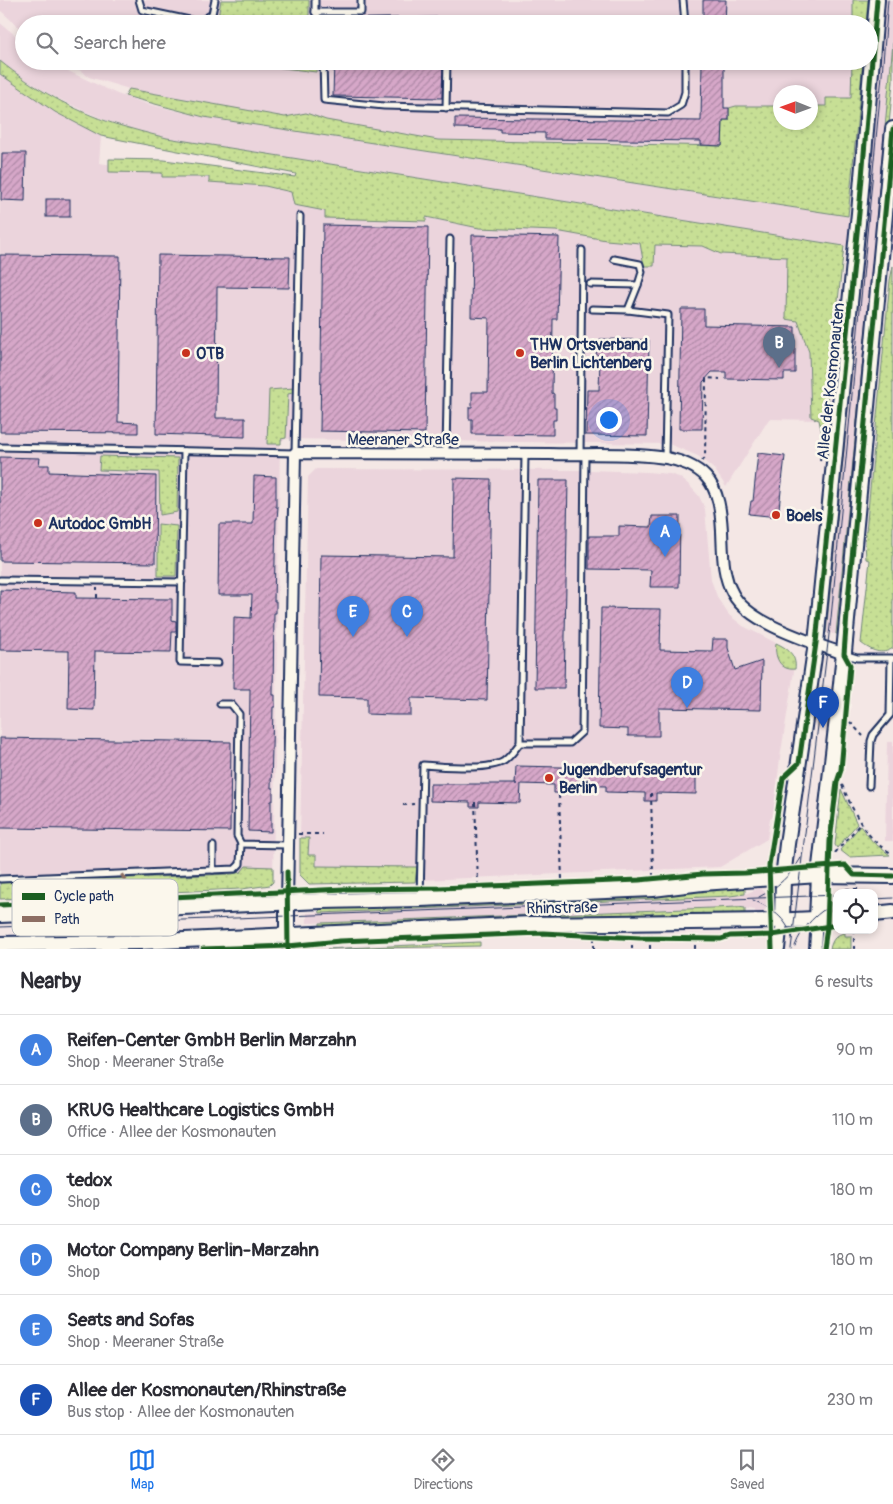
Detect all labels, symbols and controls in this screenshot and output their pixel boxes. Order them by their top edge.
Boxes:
search box [15,15,878,70]
icon: search [33,29,61,57]
text: Search here [73,31,166,55]
north arrow [773,85,818,130]
street label: Allee der Kosmonauten [813,302,849,461]
pin: B [763,327,795,368]
place label: THW Ortsverband Berlin Lichtenberg [529,335,652,373]
place label: OTB [196,344,224,364]
marker: OTB [180,347,192,359]
marker: THW Ortsverband Berlin Lichtenberg [514,347,526,359]
your location [596,407,622,433]
street label: Meeraner Straße [347,430,459,450]
place label: Boels [786,506,823,526]
marker: Boels [770,509,782,521]
place label: Autodoc GmbH [48,514,151,534]
pin: A [649,516,681,557]
marker: Autodoc GmbH [32,517,44,529]
pin: E [337,596,369,637]
pin: C [391,596,423,637]
pin: D [671,667,703,708]
pin: F [807,687,839,728]
place label: Jugendberufsagentur Berlin [559,760,703,798]
marker: Jugendberufsagentur Berlin [543,772,555,784]
legend [12,879,178,936]
text: Cycle path [54,888,114,905]
map controls [833,889,878,934]
button: locate [833,889,878,934]
street label: Rhinstraße [526,897,598,919]
text: Path [54,911,79,928]
text: Nearby [20,968,81,995]
text: 6 results [815,972,873,992]
text: Reifen-Center GmbH Berlin Marzahn [67,1028,357,1052]
text: A [31,1040,41,1060]
text: 90 m [836,1040,873,1060]
text: Shop · Meeraner Straße [67,1052,224,1072]
text: KRUG Healthcare Logistics GmbH [67,1098,334,1122]
text: B [31,1110,41,1130]
text: 110 m [832,1110,873,1130]
text: Office · Allee der Kosmonauten [67,1122,276,1142]
text: tedox [67,1168,112,1192]
text: C [31,1180,41,1200]
text: 180 m [830,1180,873,1200]
text: Shop [67,1192,100,1212]
text: Motor Company Berlin-Marzahn [67,1238,319,1262]
text: D [31,1250,41,1270]
text: 180 m [830,1250,873,1270]
text: Shop [67,1262,100,1282]
text: Seats and Sofas [67,1308,194,1332]
text: E [32,1320,40,1340]
text: 210 m [829,1320,873,1340]
text: Shop · Meeraner Straße [67,1332,224,1352]
text: Allee der Kosmonauten/Rhinstraße [67,1378,346,1402]
text: F [31,1390,41,1410]
text: 230 m [827,1390,873,1410]
text: Bus stop · Allee der Kosmonauten [67,1402,294,1422]
tab: Map [128,1446,156,1493]
tab: Directions [413,1446,473,1493]
tab: Saved [730,1446,765,1493]

